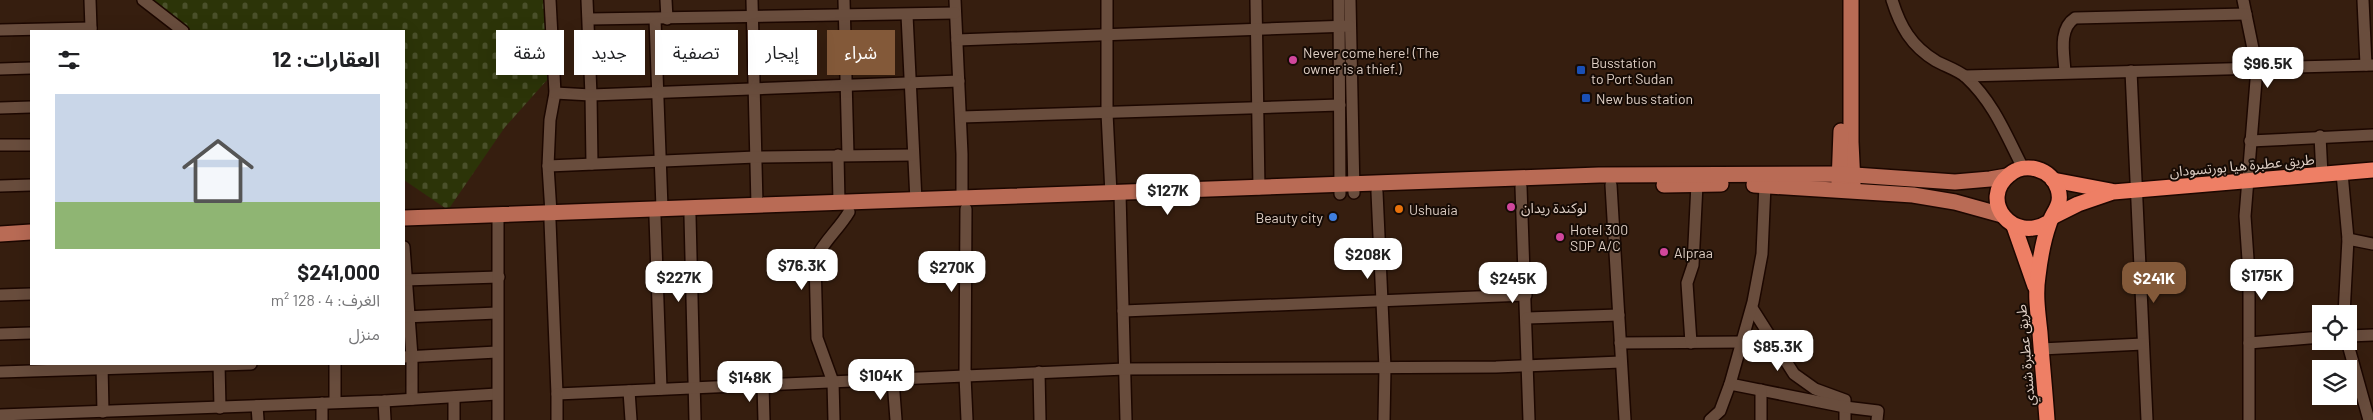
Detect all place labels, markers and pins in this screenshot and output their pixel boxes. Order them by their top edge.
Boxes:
place label: Never come here! (The owner is a thief.) [1303,44,1439,77]
pin: $96.5K [2227,46,2309,89]
marker: Never come here! (The owner is a thief.) [1287,54,1299,66]
place label: Busstation to Port Sudan [1591,54,1673,87]
marker: Busstation to Port Sudan [1575,64,1587,76]
place label: New bus station [1596,90,1693,107]
marker: New bus station [1580,92,1592,104]
pin: $127K [1133,174,1203,216]
place label: لوكندة ريدان [1521,199,1587,217]
place label: Ushuaia [1409,201,1458,218]
marker: لوكندة ريدان [1505,201,1517,213]
marker: Ushuaia [1393,203,1405,215]
place label: Beauty city [1255,209,1324,226]
marker: Beauty city [1327,211,1339,223]
place label: Hotel 300 SDP A/C [1570,221,1628,254]
marker: Hotel 300 SDP A/C [1554,231,1566,243]
pin: $208K [1333,238,1403,280]
place label: Alpraa [1674,244,1713,261]
marker: Alpraa [1658,246,1670,258]
pin: $76.3K [761,248,843,291]
pin: $270K [917,250,987,293]
pin: $175K [2227,258,2297,301]
pin: $227K [644,260,714,303]
pin: $245K [1478,262,1548,304]
pin: $241K [2119,262,2189,304]
pin: $85.3K [1737,330,1819,372]
pin: $104K [846,358,916,401]
pin: $148K [715,360,785,403]

